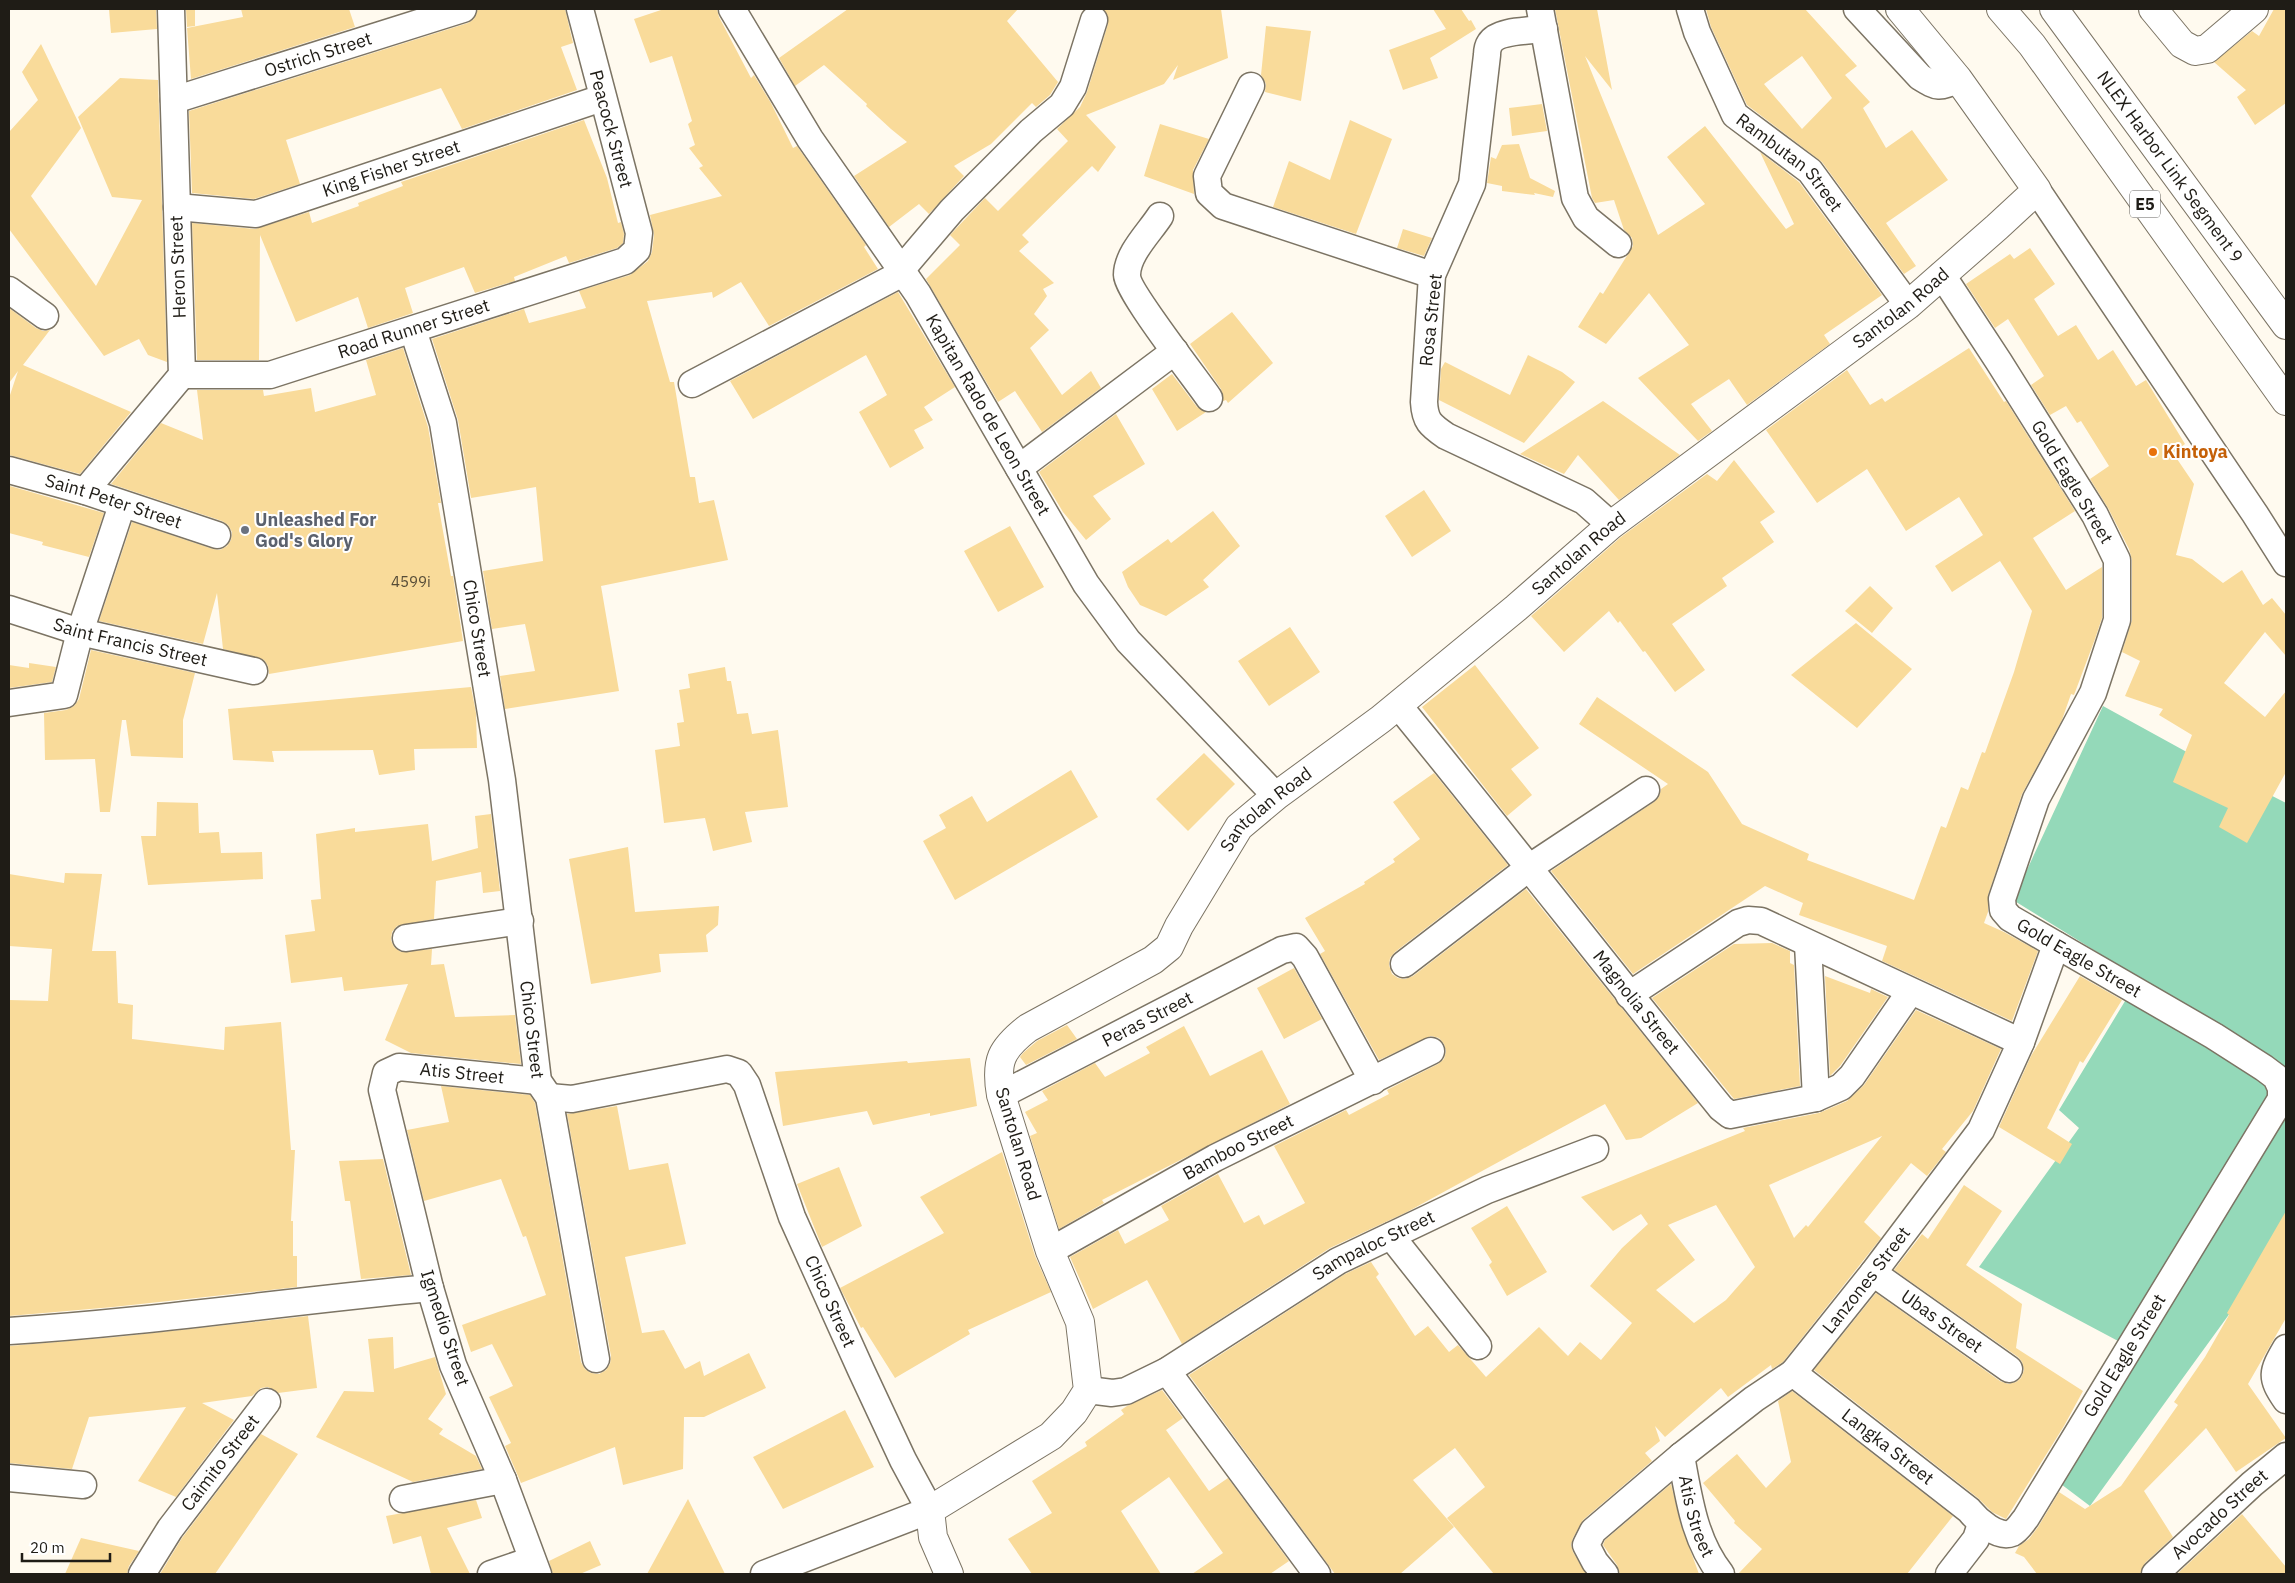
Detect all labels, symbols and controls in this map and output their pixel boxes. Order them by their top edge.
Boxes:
street label: Ostrich Street [261,26,375,82]
street label: NLEX Harbor Link Segment 9 [2092,66,2248,267]
street label: Peacock Street [585,67,638,190]
street label: Rambutan Street [1732,108,1848,216]
street label: King Fisher Street [319,134,463,202]
road number: E5 [2130,190,2160,218]
street label: Heron Street [164,215,191,319]
street label: Santolan Road [1848,262,1954,353]
street label: Rosa Street [1414,272,1447,368]
street label: Road Runner Street [335,293,492,363]
street label: Kapitan Rado de Leon Street [921,309,1056,519]
street label: Gold Eagle Street [2026,416,2118,548]
place label: Kintoya [2163,440,2228,463]
marker: Kintoya [2147,446,2159,458]
street label: Saint Peter Street [43,469,185,533]
street label: Santolan Road [1527,506,1630,600]
place label: Unleashed For God's Glory [255,508,377,552]
marker: Unleashed For God's Glory [239,524,251,536]
house number: 4599i [391,572,431,591]
street label: Chico Street [458,578,497,679]
street label: Saint Francis Street [51,612,210,671]
street label: Santolan Road [1215,762,1316,856]
street label: Gold Eagle Street [2013,913,2146,1003]
street label: Magnolia Street [1588,945,1685,1059]
street label: Chico Street [515,979,550,1080]
street label: Peras Street [1098,986,1197,1052]
street label: Atis Street [419,1057,505,1089]
street label: Santolan Road [990,1085,1047,1203]
street label: Bamboo Street [1179,1109,1297,1185]
street label: Sampaloc Street [1308,1205,1438,1285]
street label: Lanzones Street [1817,1222,1915,1338]
street label: Chico Street [800,1251,861,1351]
street label: Igmedio Street [416,1267,475,1389]
street label: Ubas Street [1897,1284,1987,1358]
street label: Gold Eagle Street [2078,1290,2171,1421]
street label: Langka Street [1837,1403,1939,1490]
street label: Caimito Street [176,1410,264,1516]
street label: Avocado Street [2166,1464,2272,1564]
street label: Atis Street [1674,1473,1720,1561]
scale bar [22,1530,110,1562]
text: 20 m [30,1538,65,1557]

